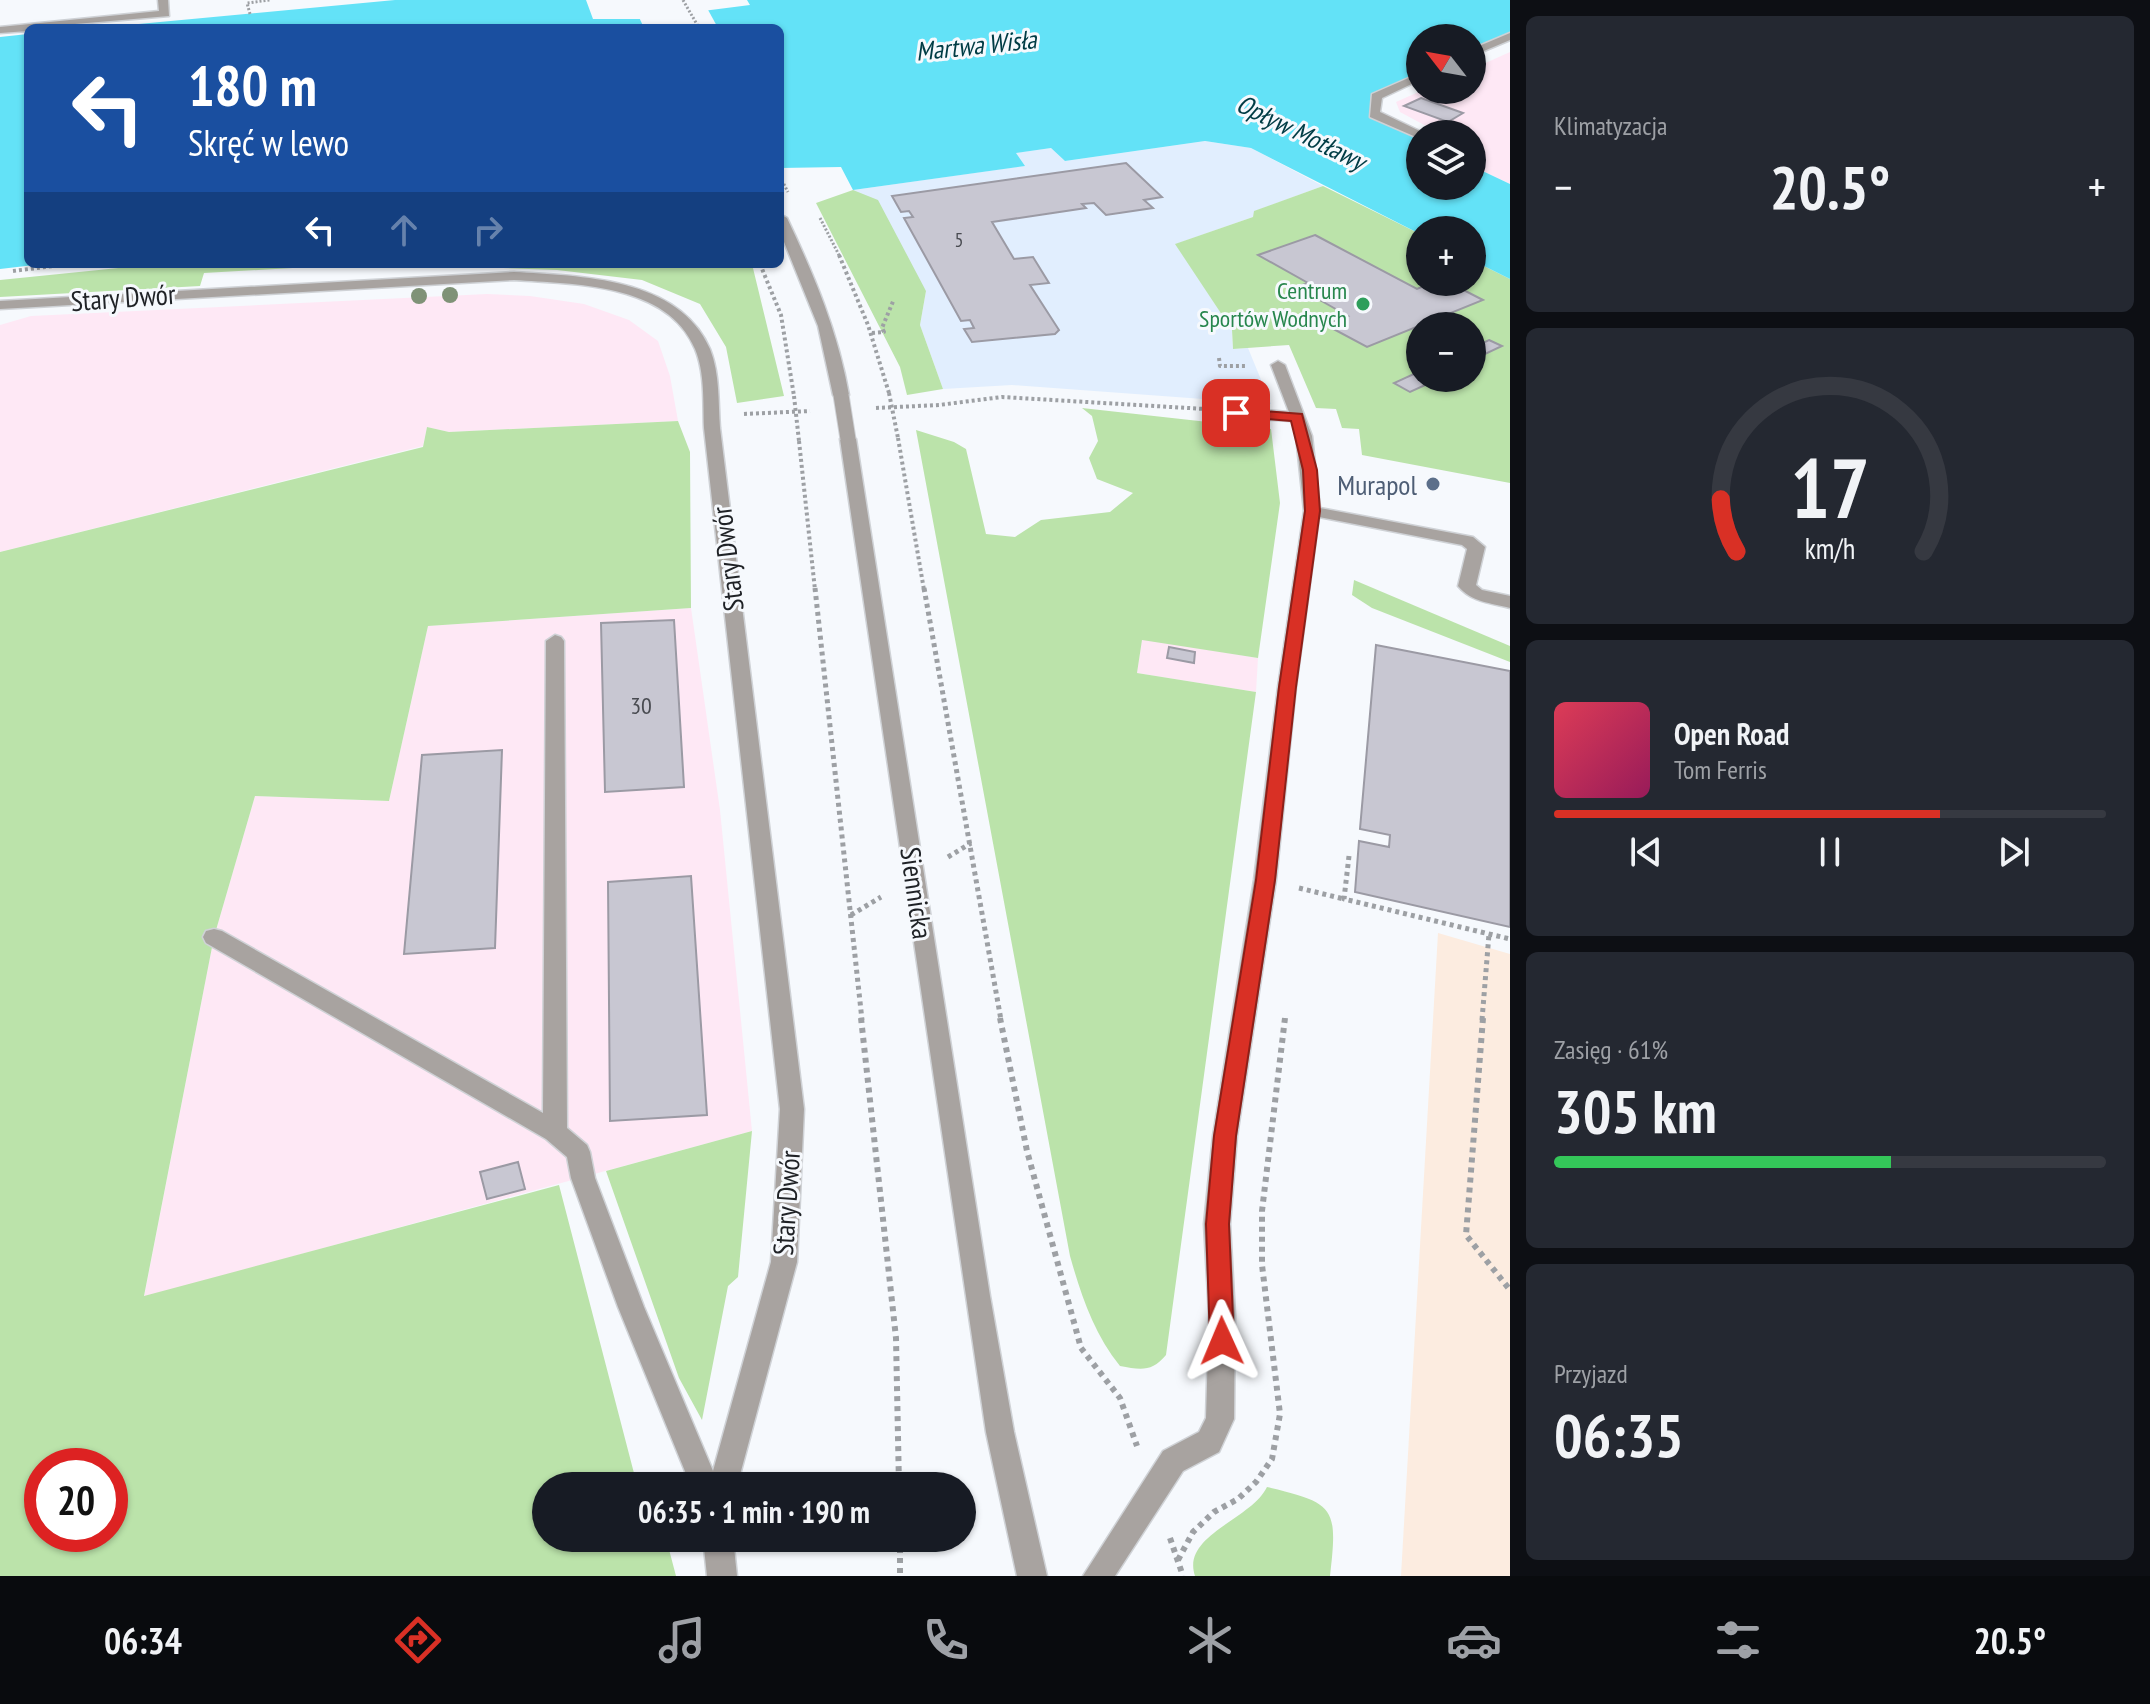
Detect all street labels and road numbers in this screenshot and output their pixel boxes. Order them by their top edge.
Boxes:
street label: Stary Dwór [69,275,177,319]
street label: Stary Dwór [702,504,752,613]
street label: Siennicka [892,845,942,941]
street label: Stary Dwór [764,1149,808,1257]

